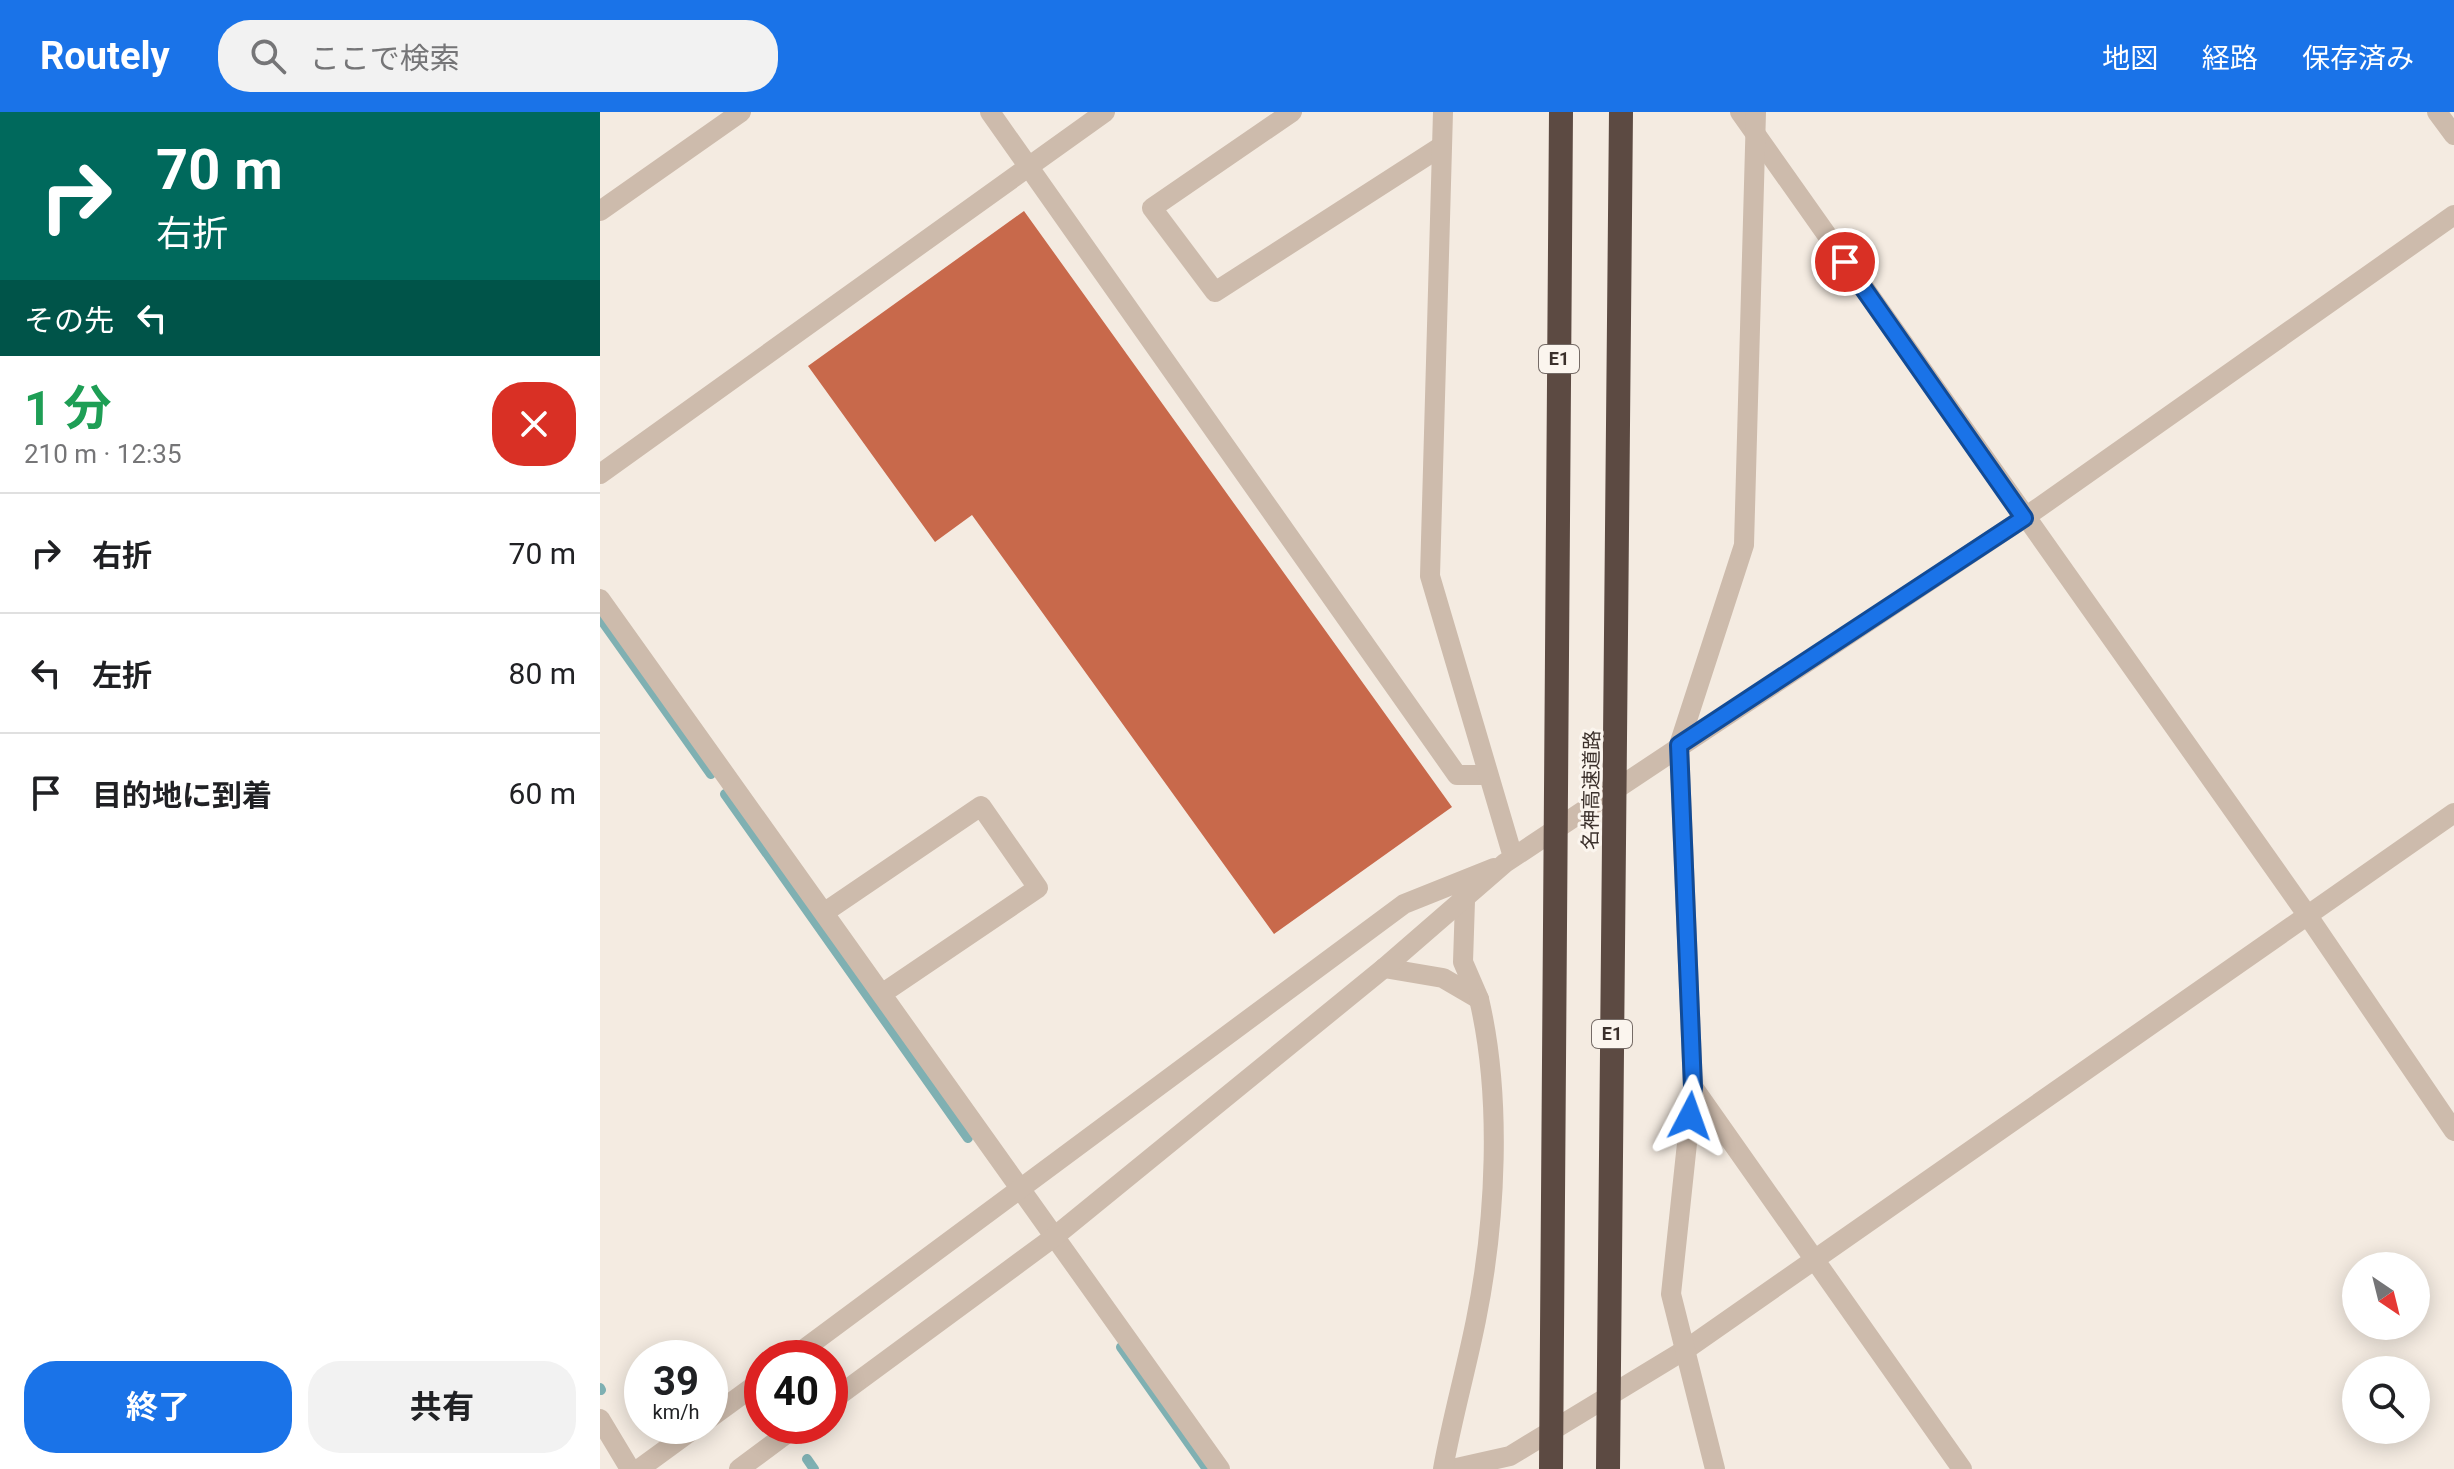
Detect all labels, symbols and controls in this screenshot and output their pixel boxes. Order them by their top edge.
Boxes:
search box [218,20,778,92]
text: Routely [40,34,170,78]
icon: search [246,34,290,78]
text: ここで検索 [310,41,460,76]
text: 地図 [2102,42,2158,75]
text: 経路 [2202,42,2258,75]
text: 保存済み [2302,42,2414,75]
text: 70 m [156,137,283,203]
icon: right [24,144,128,248]
text: 右折 [156,213,228,255]
pin [1811,228,1879,296]
icon: arrive [1823,240,1867,284]
icon: left [130,296,174,340]
text: その先 [24,303,114,338]
road number: E1 [1539,345,1579,373]
text: 1 分 [24,380,111,437]
button: close [492,382,576,466]
text: 210 m · 12:35 [24,439,182,469]
icon: right [24,531,68,575]
text: 70 m [509,536,576,571]
text: 右折 [92,538,152,573]
icon: left [24,651,68,695]
text: 80 m [509,656,576,691]
text: 左折 [92,658,152,693]
street label: 名神高速道路 [1578,730,1604,850]
icon: arrive [24,771,68,815]
text: 60 m [509,776,576,811]
text: 目的地に到着 [92,778,272,813]
road number: E1 [1592,1020,1632,1048]
position arrow [1648,1074,1732,1158]
north arrow [2342,1252,2430,1340]
map controls [2342,1252,2430,1444]
speed limit sign: 40 [744,1340,848,1444]
button: search [2342,1356,2430,1444]
text: 39 [653,1358,699,1405]
button: 終了 [24,1361,292,1453]
button: 共有 [308,1361,576,1453]
text: km/h [653,1400,699,1424]

